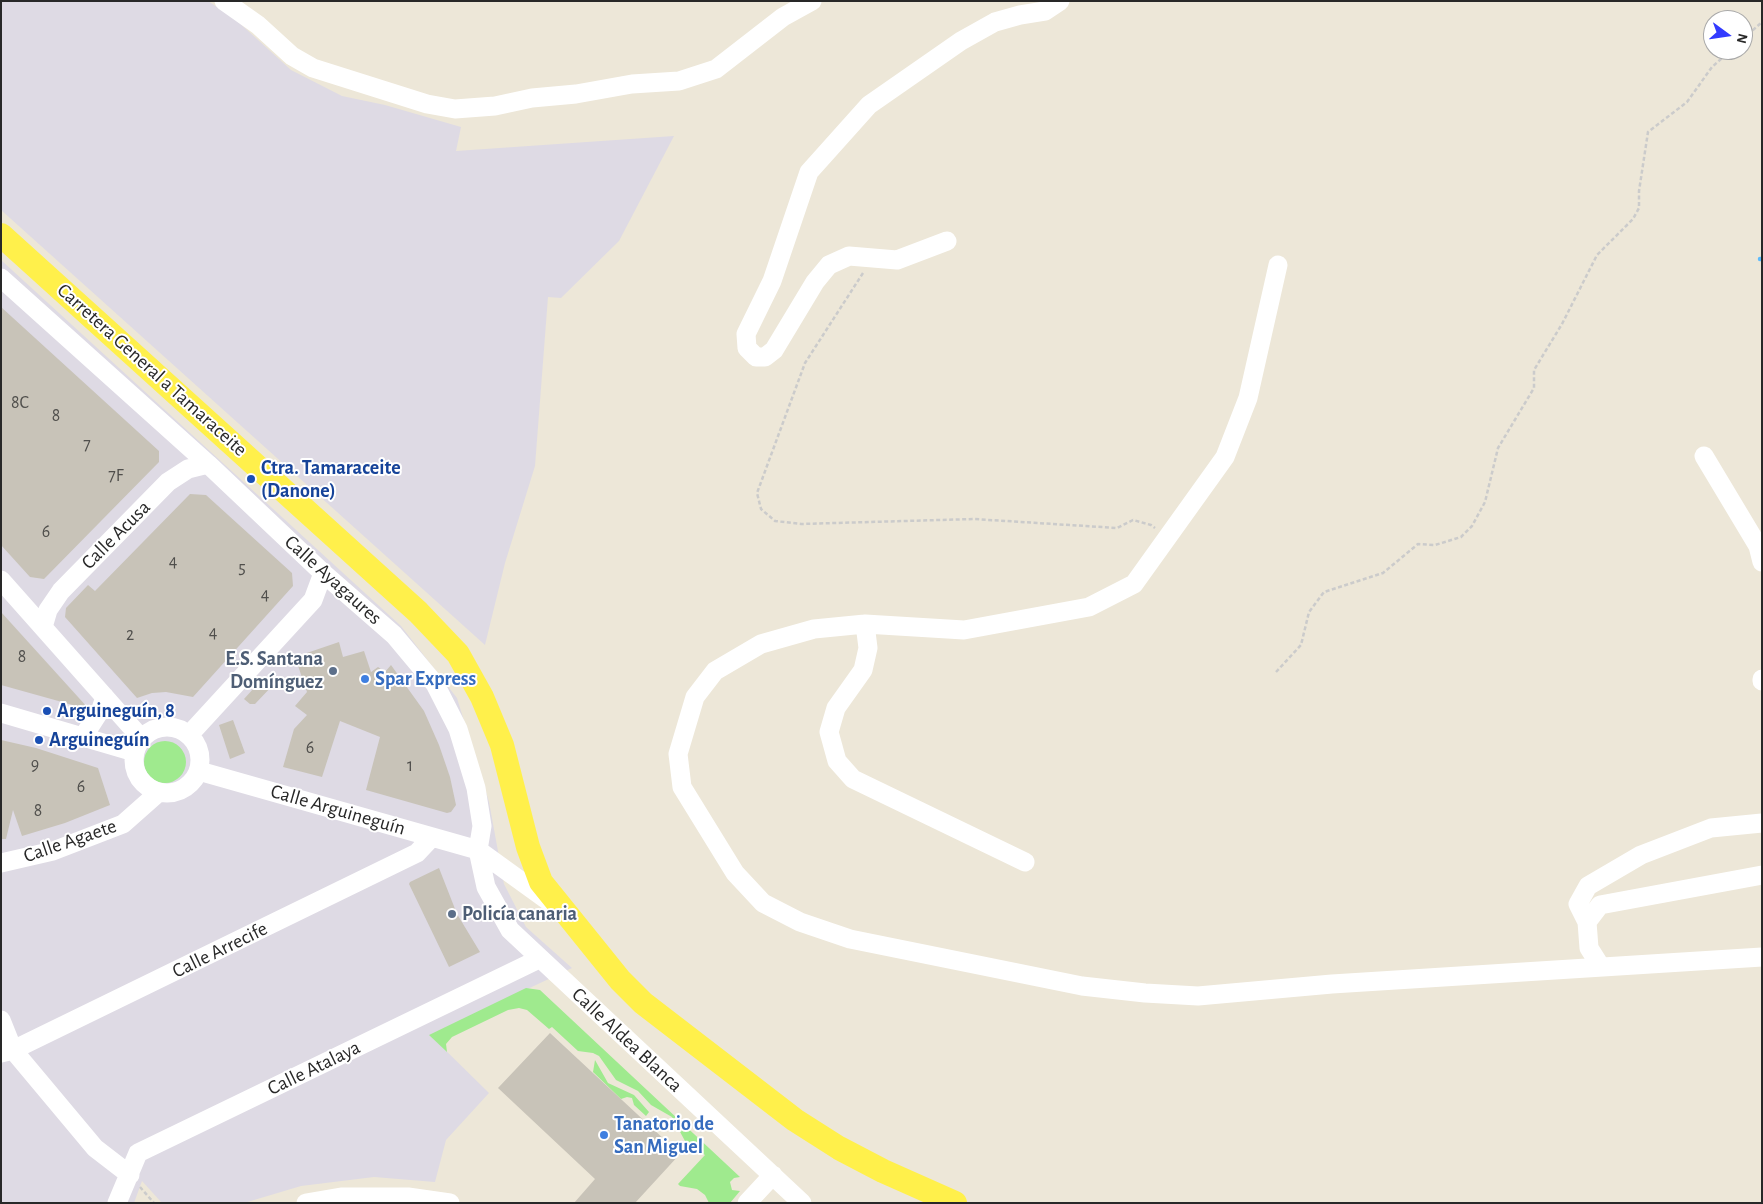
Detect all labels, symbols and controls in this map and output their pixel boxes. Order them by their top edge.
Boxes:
north arrow [1703,10,1753,60]
text: N [1734,32,1750,45]
street label: Carretera General a Tamaraceite [52,278,252,462]
house number: 8C [11,392,29,414]
house number: 8 [52,405,60,427]
house number: 7 [83,434,91,456]
place label: Ctra. Tamaraceite (Danone) [261,456,401,503]
house number: 7F [108,465,124,487]
marker: Ctra. Tamaraceite (Danone) [245,473,257,485]
street label: Calle Acusa [76,495,156,575]
house number: 6 [42,521,50,543]
street label: Calle Ayagaures [279,530,387,630]
house number: 4 [169,551,177,573]
house number: 5 [238,557,246,579]
house number: 4 [261,584,269,606]
house number: 4 [209,622,217,644]
house number: 2 [126,624,134,646]
house number: 8 [18,646,26,668]
place label: E.S. Santana Domínguez [225,647,323,694]
marker: E.S. Santana Domínguez [327,665,339,677]
place label: Spar Express [375,667,476,691]
marker: Spar Express [359,673,371,685]
place label: Arguineguín, 8 [57,699,175,723]
marker: Arguineguín, 8 [41,705,53,717]
place label: Arguineguín [49,728,149,752]
marker: Arguineguín [33,734,45,746]
house number: 6 [306,737,314,759]
house number: 9 [31,754,39,776]
house number: 1 [407,755,413,777]
house number: 6 [77,776,85,798]
street label: Calle Arguineguín [268,779,408,841]
house number: 8 [34,800,42,822]
street label: Calle Agaete [20,814,120,868]
place label: Policía canaria [462,902,577,926]
marker: Policía canaria [446,908,458,920]
street label: Calle Arrecife [168,917,272,983]
street label: Calle Aldea Blanca [567,983,687,1097]
street label: Calle Atalaya [264,1035,364,1101]
place label: Tanatorio de San Miguel [614,1112,714,1159]
marker: Tanatorio de San Miguel [598,1129,610,1141]

